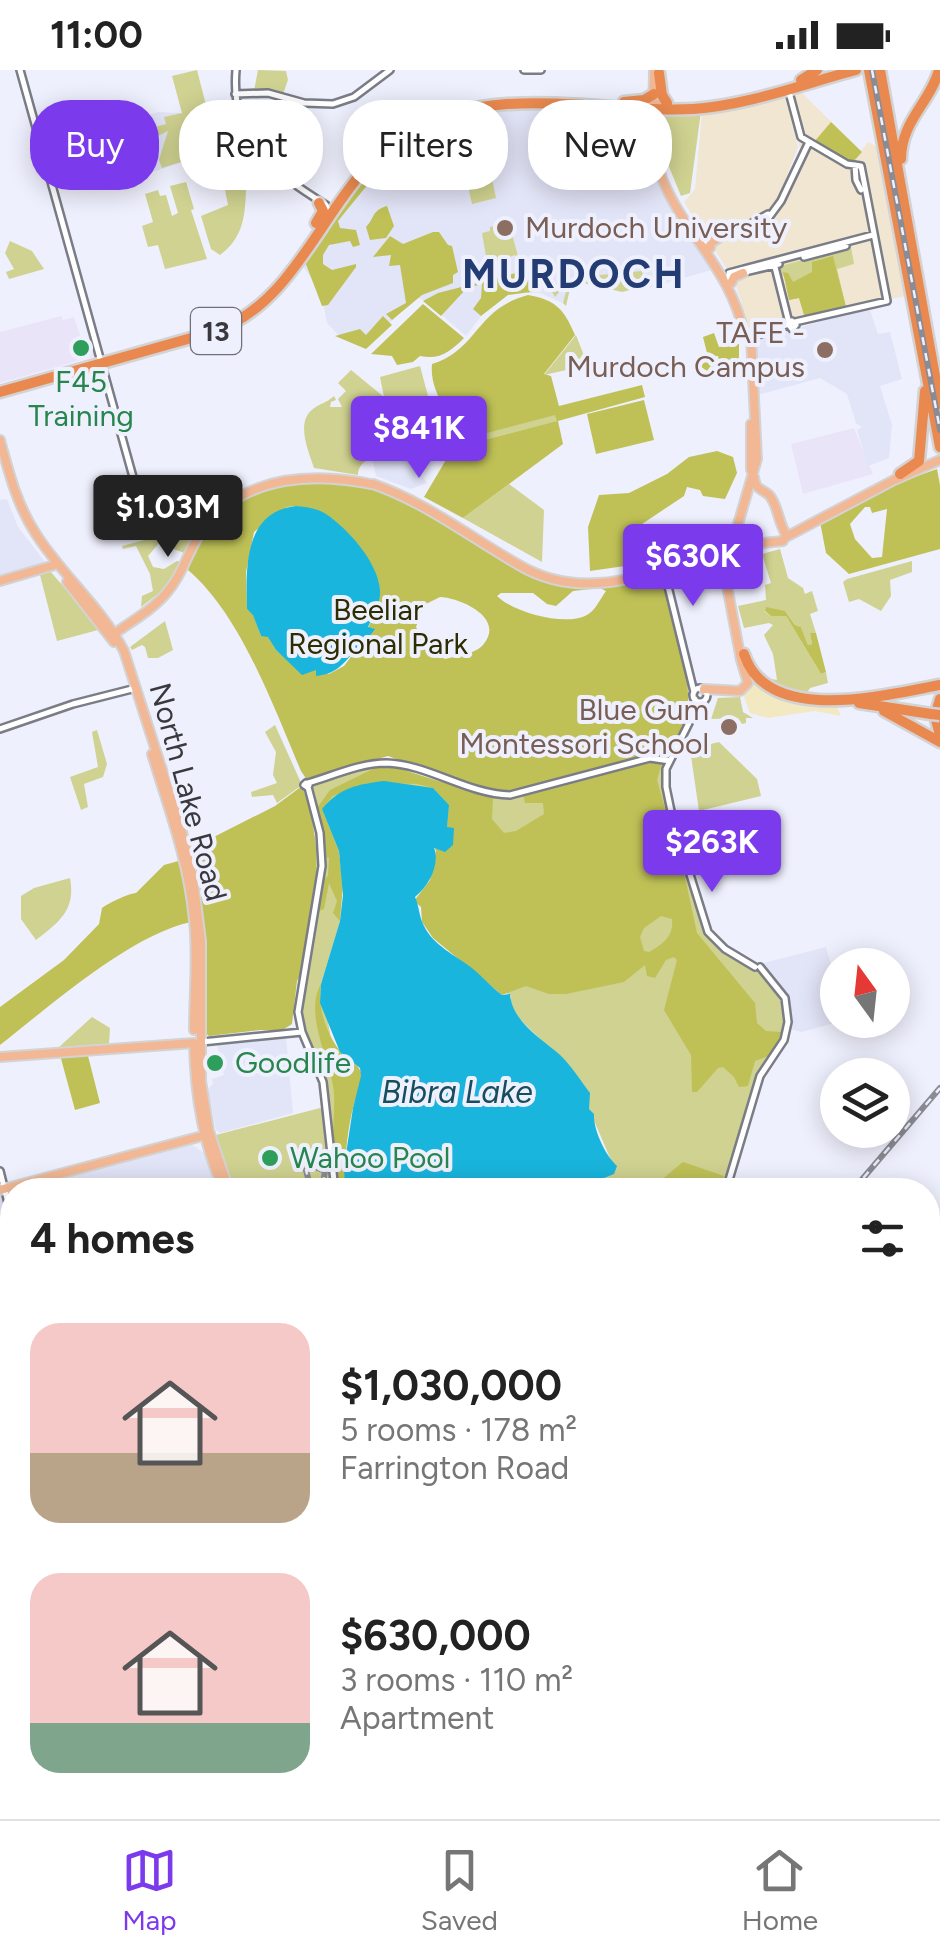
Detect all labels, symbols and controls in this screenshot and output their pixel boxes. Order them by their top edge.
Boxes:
text: 11:00 [50,12,143,58]
chip: Buy [30,100,159,190]
chip: Rent [179,100,323,190]
chip: Filters [343,100,508,190]
chip: New [528,100,672,190]
place label: Murdoch University [525,209,788,246]
marker: Murdoch University [494,217,516,239]
district label: MURDOCH [462,250,686,298]
road number: 13 [191,308,241,354]
place label: TAFE - Murdoch Campus [566,314,805,385]
marker: F45 Training [70,337,92,359]
marker: TAFE - Murdoch Campus [814,339,836,361]
place label: F45 Training [28,363,134,434]
pin: $841K [349,396,489,481]
text: $841K [373,409,465,447]
pin: $1.03M [87,475,249,560]
text: $1.03M [115,488,221,526]
pin: $630K [623,524,763,609]
text: $630K [645,537,741,575]
park label: Beeliar Regional Park [288,591,469,662]
street label: North Lake Road [142,679,235,905]
place label: Blue Gum Montessori School [459,691,709,762]
marker: Blue Gum Montessori School [718,716,740,738]
pin: $263K [642,810,782,895]
text: $263K [665,823,759,861]
north arrow [820,948,910,1038]
map controls [820,948,910,1148]
place label: Goodlife [235,1044,351,1081]
marker: Goodlife [204,1052,226,1074]
button: layers [820,1058,910,1148]
water label: Bibra Lake [381,1073,533,1111]
place label: Wahoo Pool [290,1139,450,1176]
marker: Wahoo Pool [259,1147,281,1169]
icon: filters [855,1211,910,1266]
text: 4 homes [30,1213,194,1264]
text: $1,030,000 [340,1360,562,1411]
icon: home [110,1363,230,1483]
text: 5 rooms · 178 m² [340,1411,577,1449]
text: Farrington Road [340,1449,569,1487]
text: $630,000 [340,1610,531,1661]
icon: home [110,1613,230,1733]
text: 3 rooms · 110 m² [340,1661,573,1699]
text: Apartment [340,1699,494,1737]
tab: Map [122,1843,177,1937]
tab: Saved [421,1843,498,1937]
tab: Home [742,1843,818,1937]

